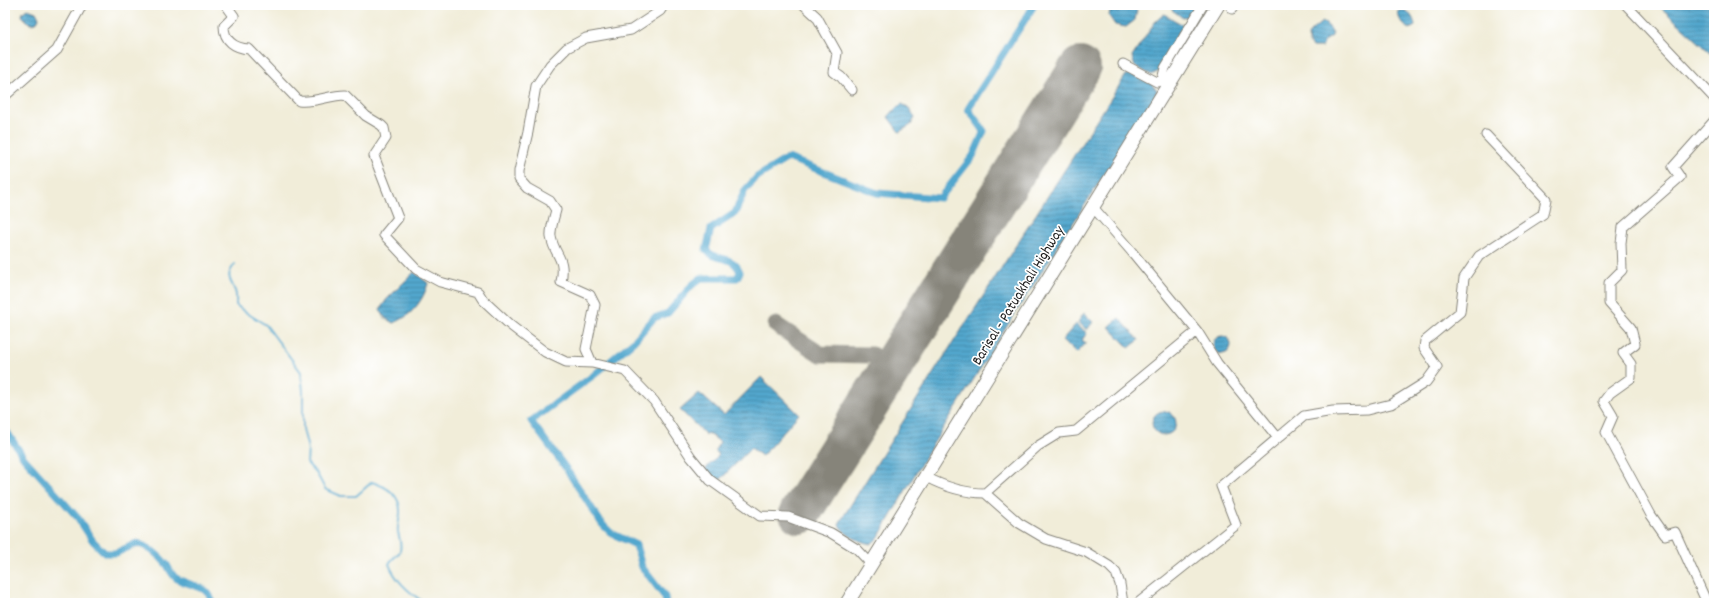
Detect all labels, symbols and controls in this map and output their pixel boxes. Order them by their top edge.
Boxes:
street label: Barisal - Patuakhali Highway [967,221,1071,370]

